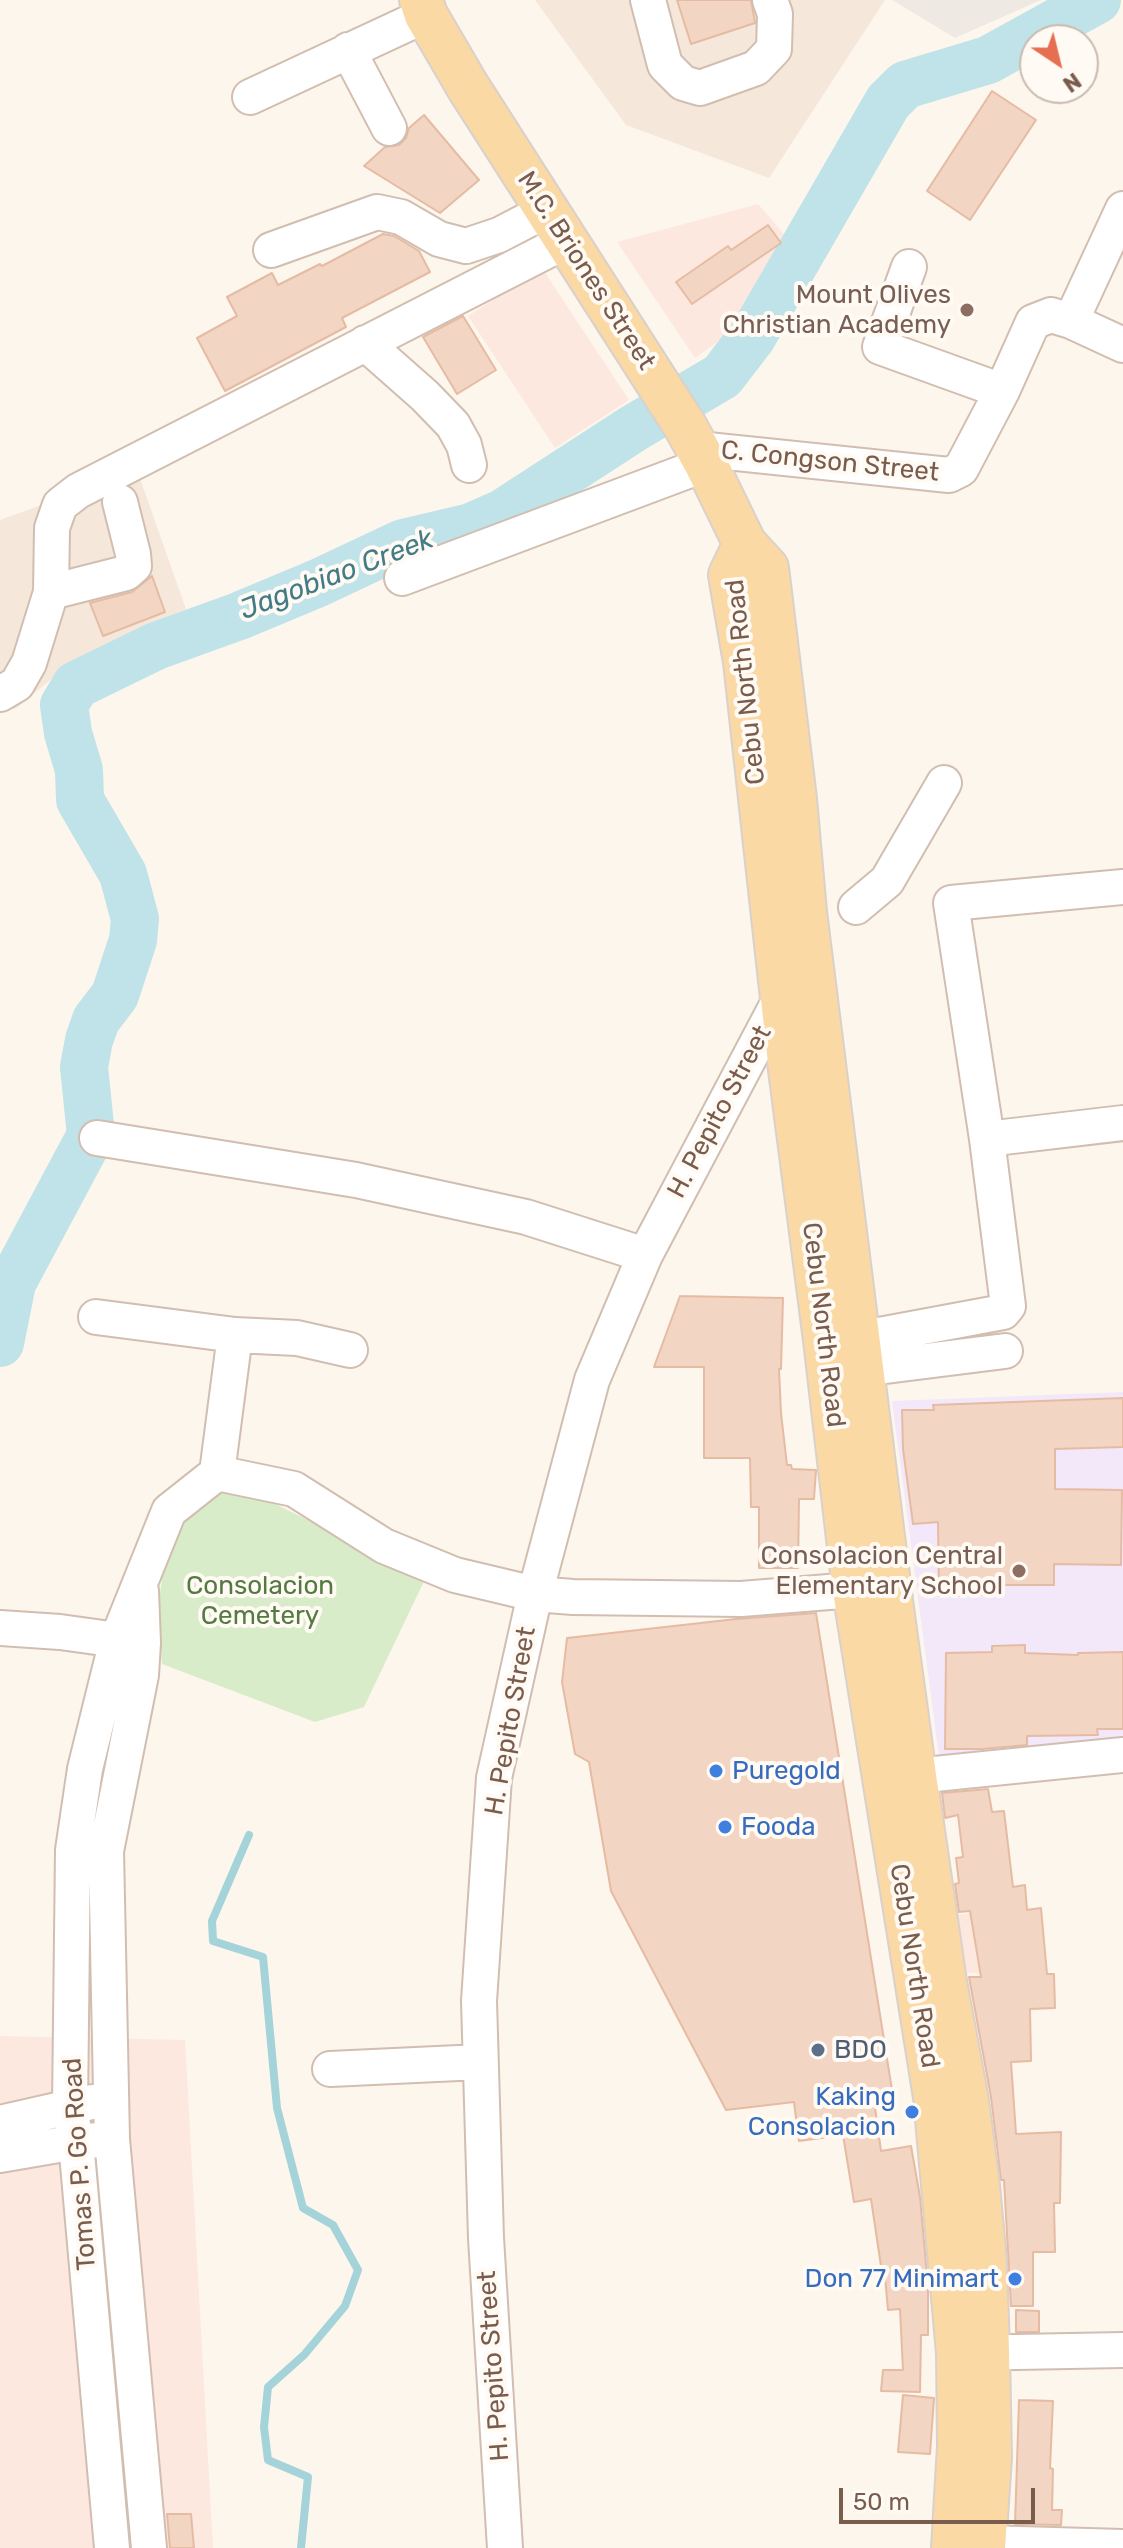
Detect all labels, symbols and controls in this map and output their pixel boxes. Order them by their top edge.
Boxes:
north arrow [1019,24,1099,104]
text: N [1058,67,1086,98]
street label: M.C. Briones Street [510,166,662,376]
place label: Mount Olives Christian Academy [722,279,951,340]
marker: Mount Olives Christian Academy [958,301,976,319]
street label: C. Congson Street [720,435,940,489]
water label: Jagobiao Creek [236,523,438,627]
street label: Cebu North Road [720,578,772,786]
street label: H. Pepito Street [661,1020,779,1204]
street label: Cebu North Road [795,1221,851,1429]
place label: Consolacion Central Elementary School [761,1540,1003,1602]
marker: Consolacion Central Elementary School [1010,1562,1028,1580]
park label: Consolacion Cemetery [186,1570,334,1632]
street label: H. Pepito Street [479,1624,543,1818]
place label: Puregold [732,1755,841,1787]
marker: Puregold [707,1762,725,1780]
place label: Fooda [741,1811,816,1843]
marker: Fooda [716,1818,734,1836]
street label: Cebu North Road [882,1862,946,2070]
place label: BDO [834,2034,887,2066]
marker: BDO [809,2041,827,2059]
street label: Tomas P. Go Road [57,2057,103,2271]
place label: Kaking Consolacion [748,2081,896,2142]
marker: Kaking Consolacion [903,2103,921,2121]
place label: Don 77 Minimart [804,2263,999,2295]
street label: H. Pepito Street [472,2270,516,2462]
marker: Don 77 Minimart [1006,2270,1024,2288]
scale bar [843,2472,1039,2522]
text: 50 m [853,2488,910,2516]

